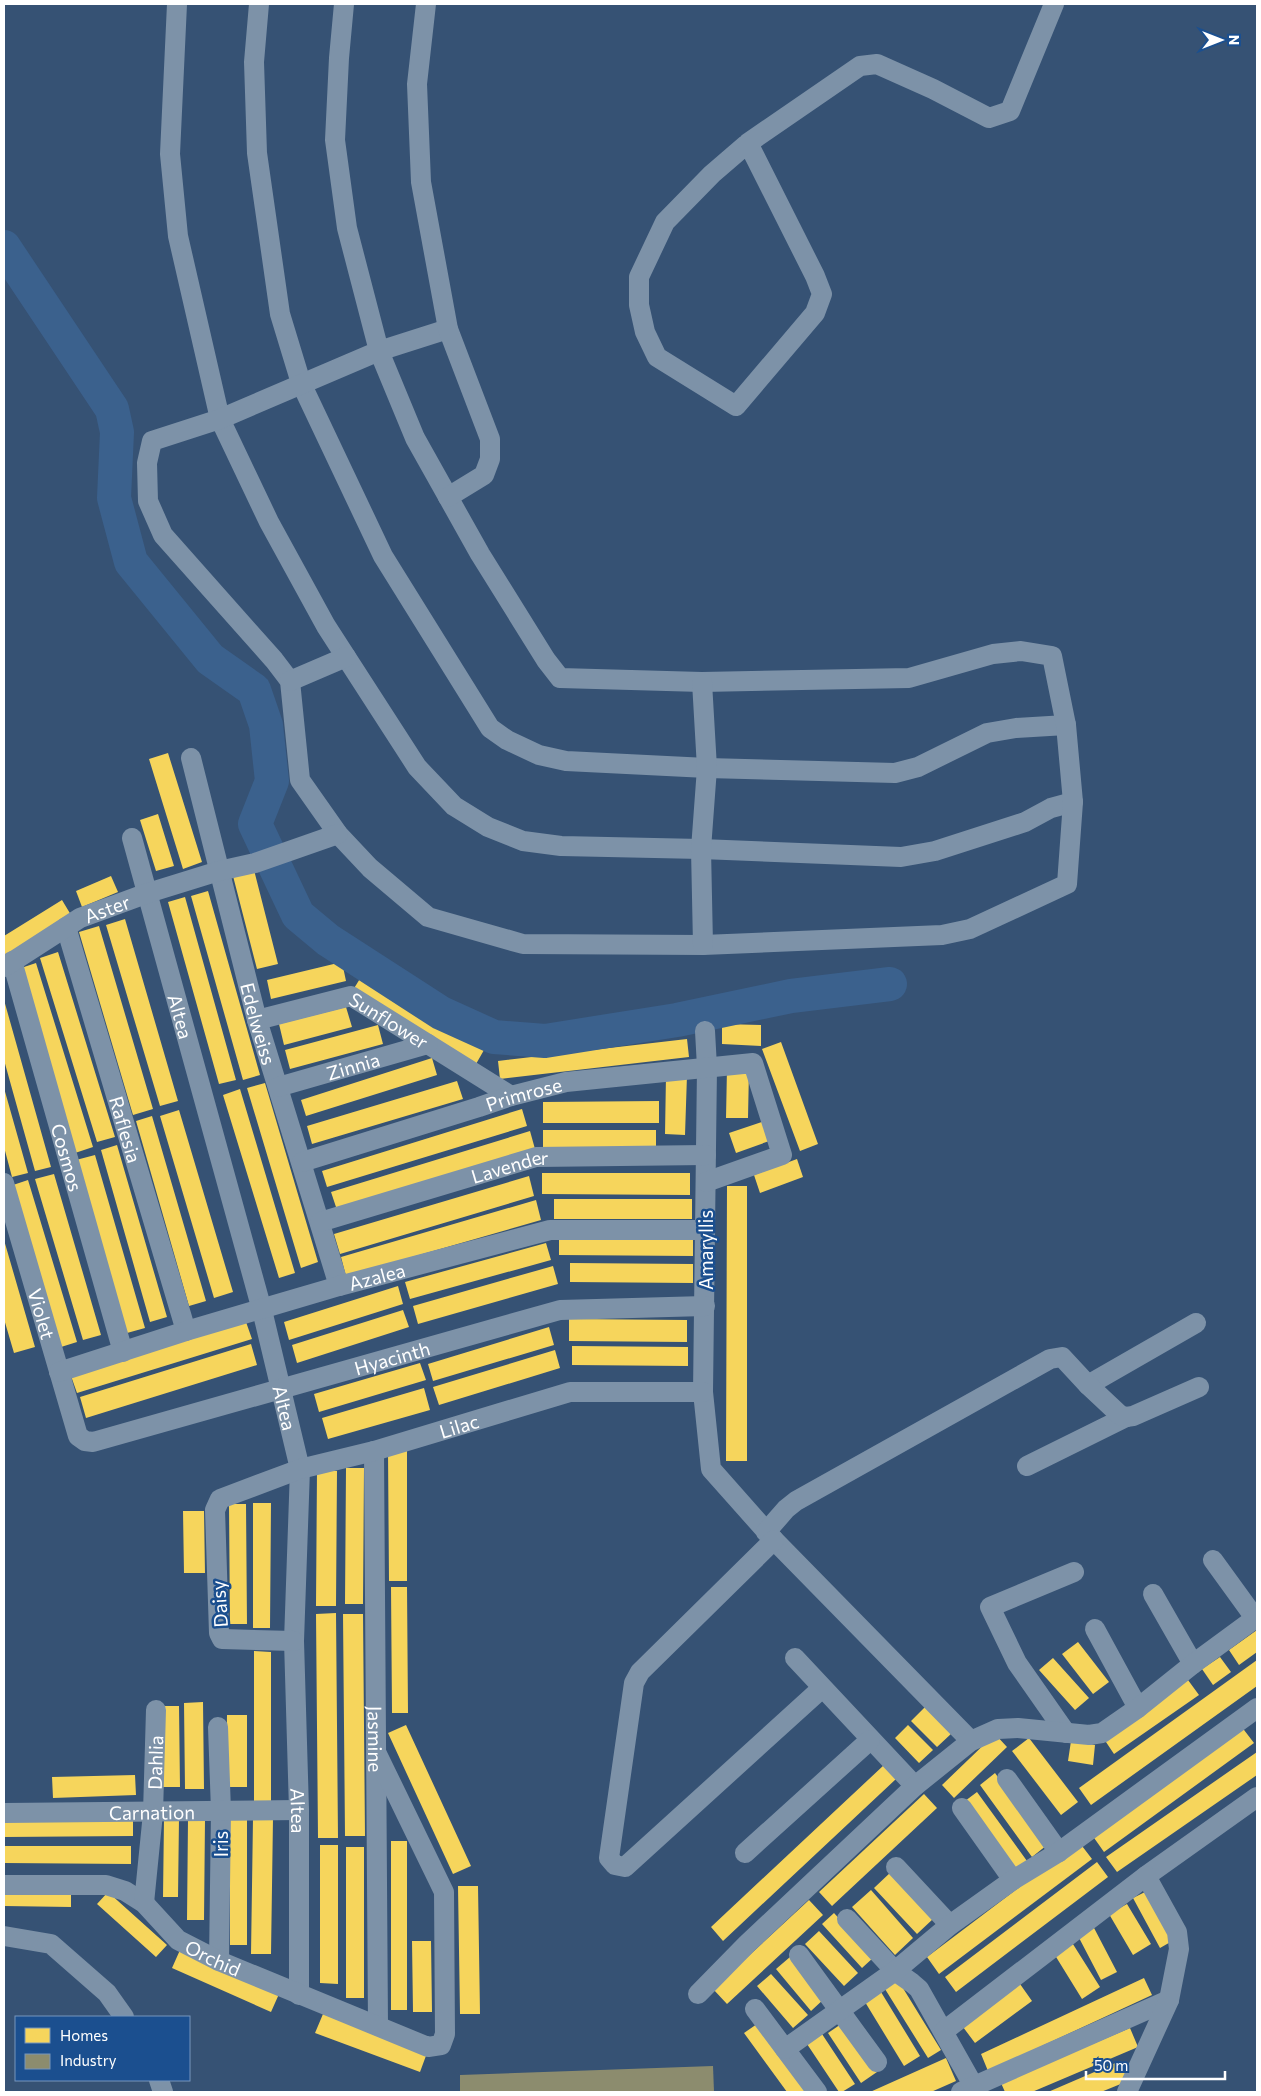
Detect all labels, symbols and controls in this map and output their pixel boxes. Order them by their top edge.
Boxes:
north arrow [1196,15,1246,65]
text: N [1226,35,1243,45]
street label: Aster [81,889,133,927]
street label: Edelweiss [236,980,282,1067]
street label: Sunflower [346,987,433,1053]
street label: Altea [164,991,198,1041]
street label: Zinnia [324,1047,382,1084]
street label: Primrose [482,1072,564,1115]
street label: Raflesia [105,1093,147,1165]
street label: Cosmos [47,1121,88,1194]
street label: Lavender [468,1145,549,1187]
street label: Amaryllis [694,1210,717,1290]
street label: Azalea [346,1258,407,1294]
street label: Violet [24,1285,61,1342]
street label: Hyacinth [351,1336,433,1379]
street label: Altea [269,1383,302,1433]
street label: Lilac [436,1409,481,1442]
street label: Daisy [206,1580,232,1628]
street label: Jasmine [364,1706,388,1772]
street label: Dahlia [142,1735,167,1790]
street label: Altea [287,1788,311,1834]
street label: Carnation [109,1800,195,1823]
street label: Iris [209,1831,232,1857]
street label: Orchid [182,1934,244,1980]
legend [15,2016,190,2081]
text: Homes [60,2026,108,2044]
scale bar [1086,2048,1225,2080]
text: Industry [60,2051,117,2069]
text: 50 m [1094,2056,1128,2074]

